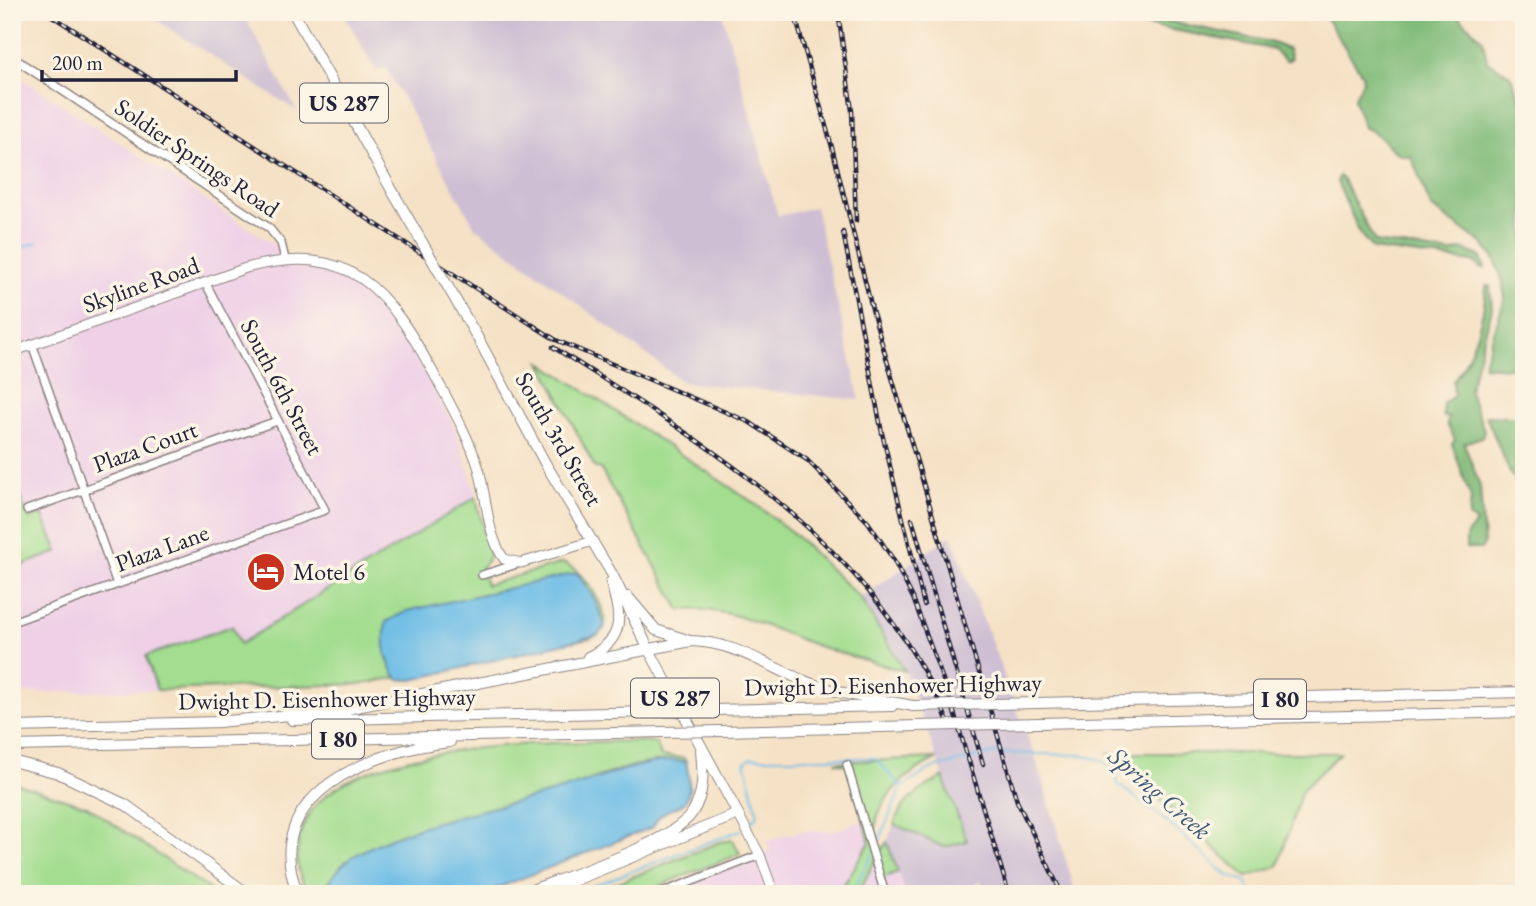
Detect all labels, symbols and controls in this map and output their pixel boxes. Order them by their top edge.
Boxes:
scale bar [42,38,236,82]
text: 200 m [52,49,103,76]
road number: US 287 [300,83,388,122]
street label: Soldier Springs Road [109,91,286,225]
street label: Skyline Road [78,249,204,320]
street label: South 6th Street [234,314,331,460]
street label: South 3rd Street [509,366,610,512]
street label: Plaza Court [88,413,202,480]
street label: Plaza Lane [111,516,213,579]
hotel icon: Motel 6 [245,551,287,593]
place label: Motel 6 [293,556,365,587]
street label: Dwight D. Eisenhower Highway [744,666,1043,703]
road number: US 287 [631,678,719,718]
street label: Dwight D. Eisenhower Highway [178,680,477,717]
road number: I 80 [1254,680,1306,719]
road number: I 80 [312,720,364,758]
water label: Spring Creek [1101,738,1219,847]

